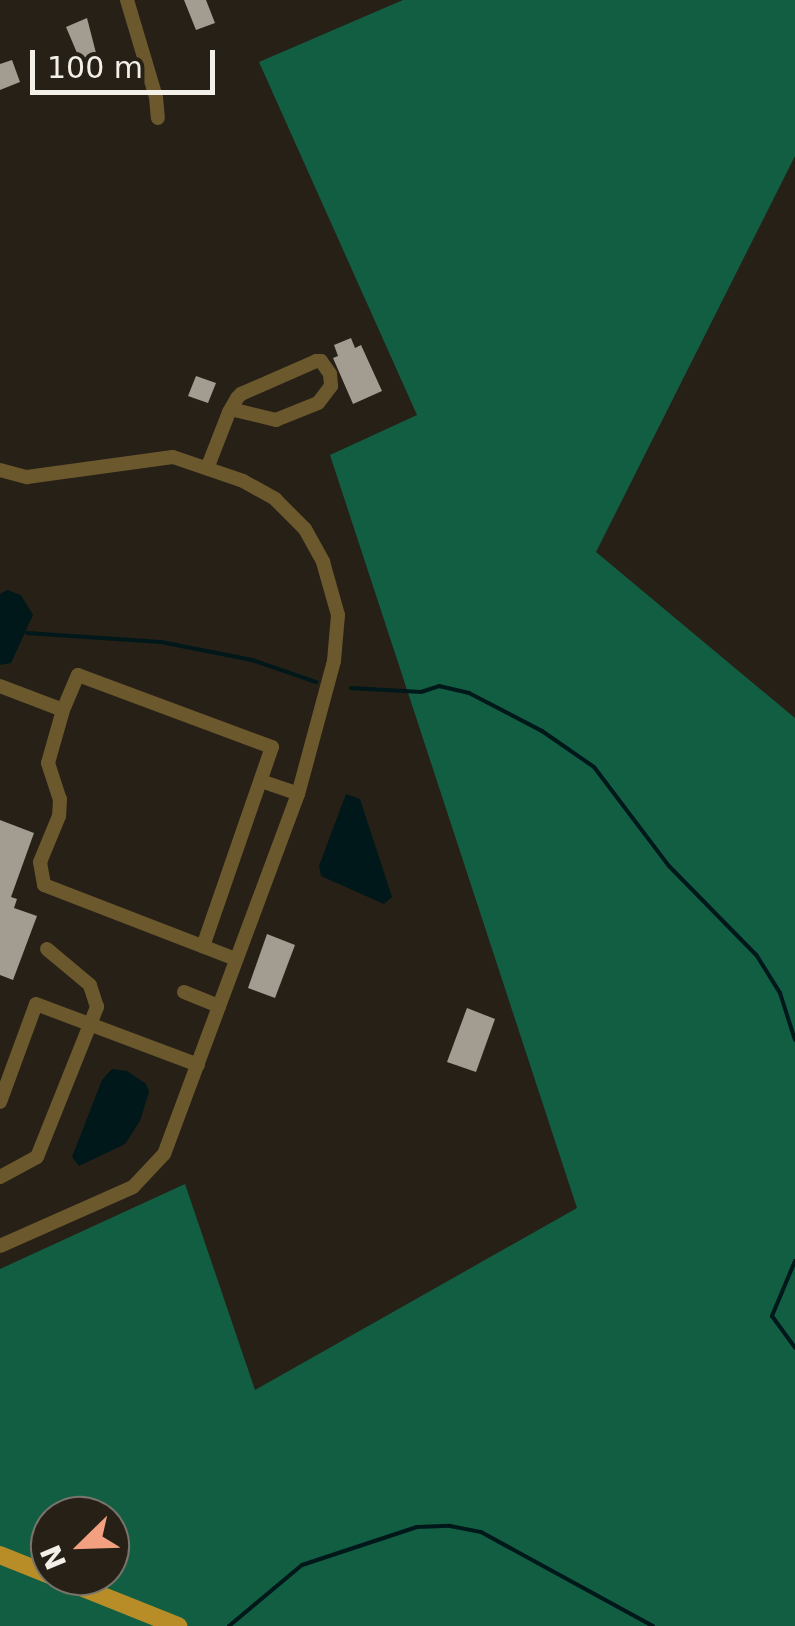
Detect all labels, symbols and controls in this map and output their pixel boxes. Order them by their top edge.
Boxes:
scale bar [35,30,220,92]
text: 100 m [47,50,143,85]
north arrow [30,1496,130,1596]
text: N [34,1540,74,1574]

